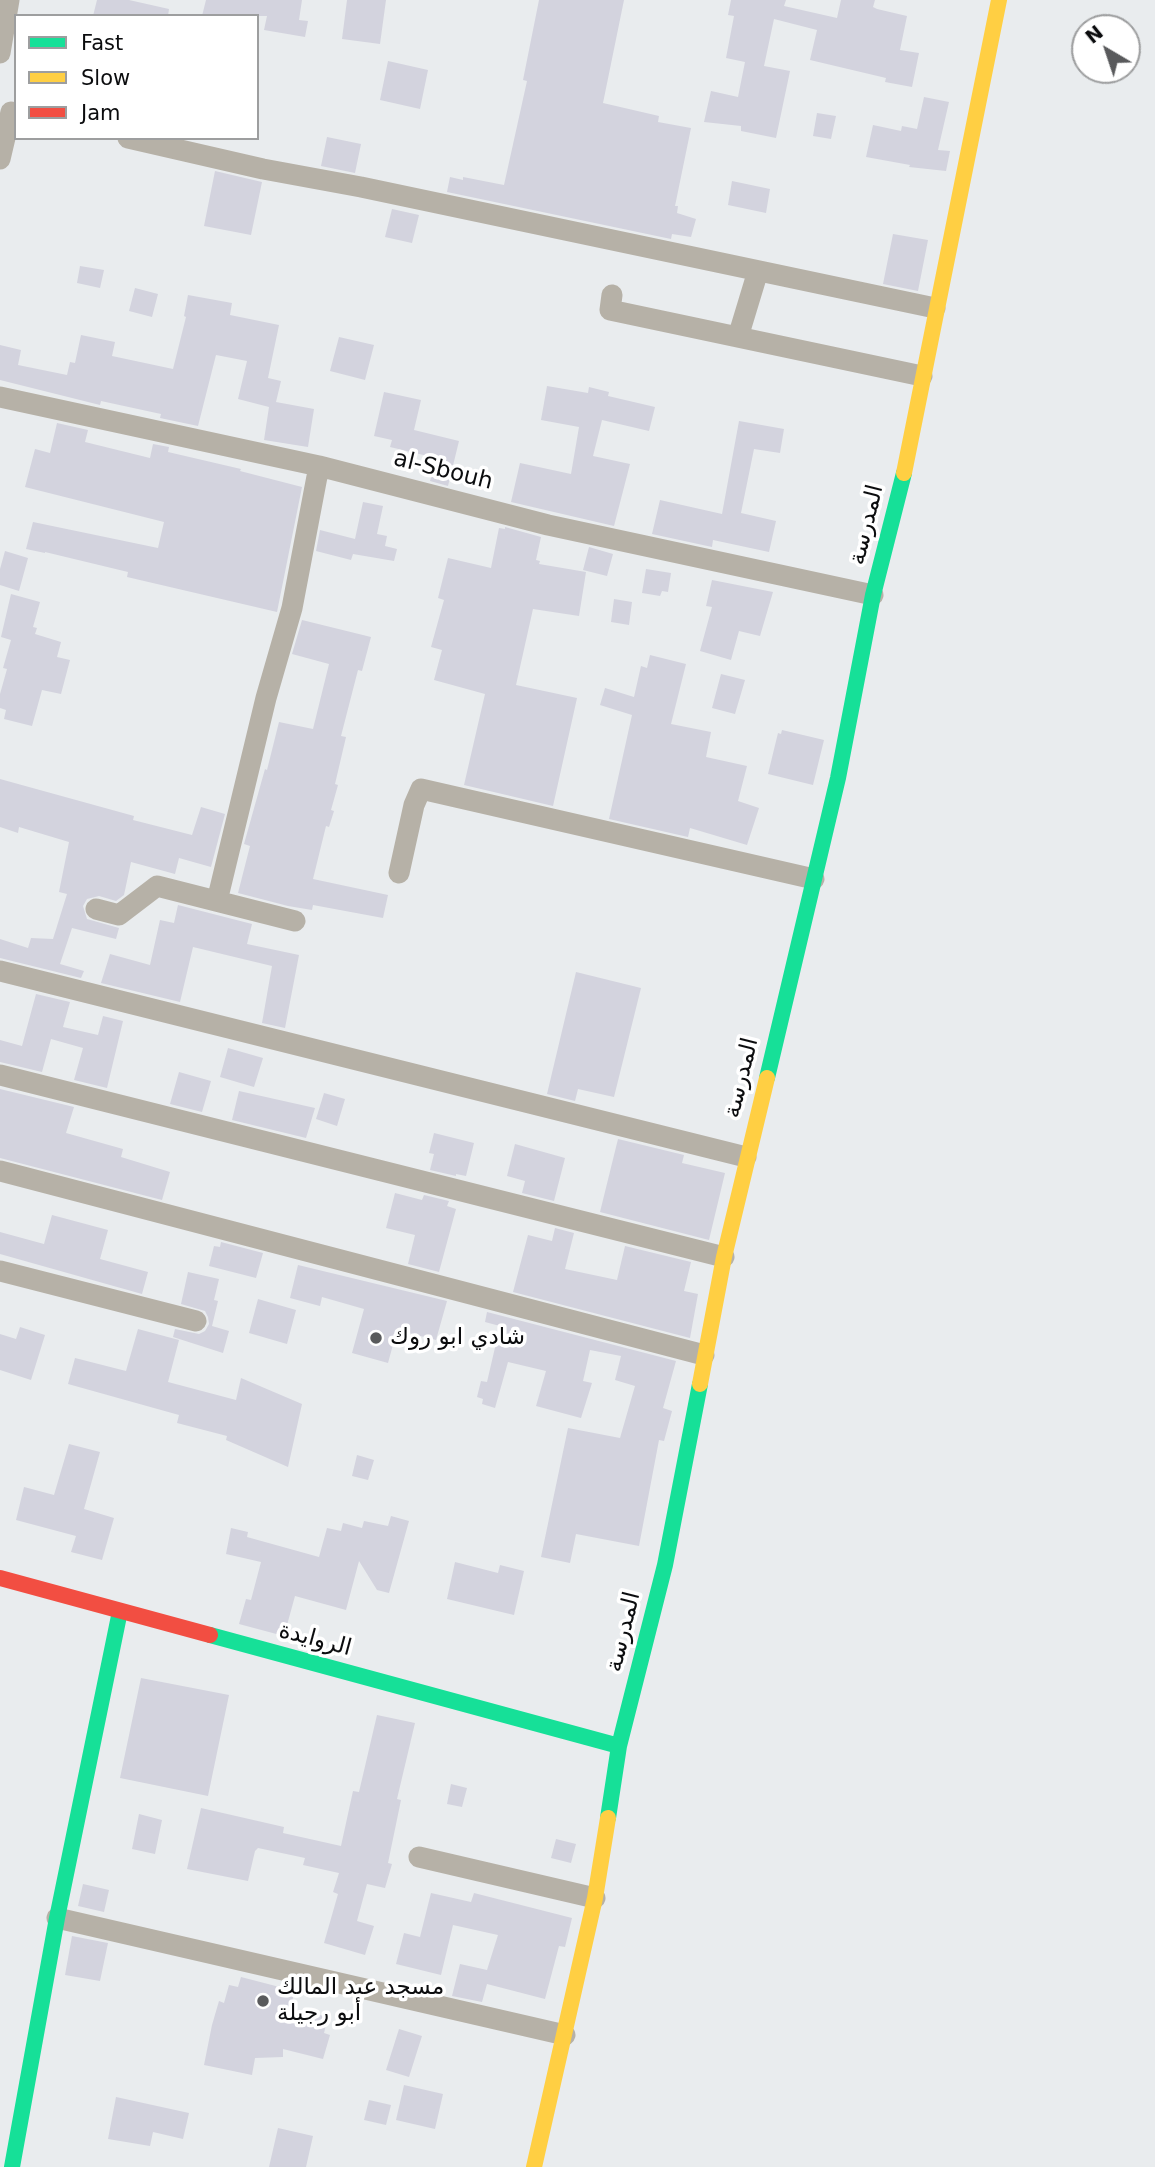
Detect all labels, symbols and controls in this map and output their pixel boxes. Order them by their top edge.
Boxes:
legend [14,14,259,140]
north arrow [1071,14,1141,84]
text: N [1081,21,1107,48]
text: Fast [81,31,123,55]
text: Slow [81,66,130,90]
text: Jam [81,101,121,125]
street label: al-Sbouh [391,445,495,497]
street label: المدرسة [844,482,890,568]
street label: المدرسة [719,1035,765,1121]
place label: شادي ابو روك [390,1324,525,1352]
marker: شادي ابو روك [368,1330,384,1346]
street label: المدرسة [601,1589,647,1675]
street label: الروايدة [276,1617,354,1663]
place label: مسجد عبد المالك أبو رجيلة [277,1974,444,2028]
marker: مسجد عبد المالك أبو رجيلة [255,1993,271,2009]

